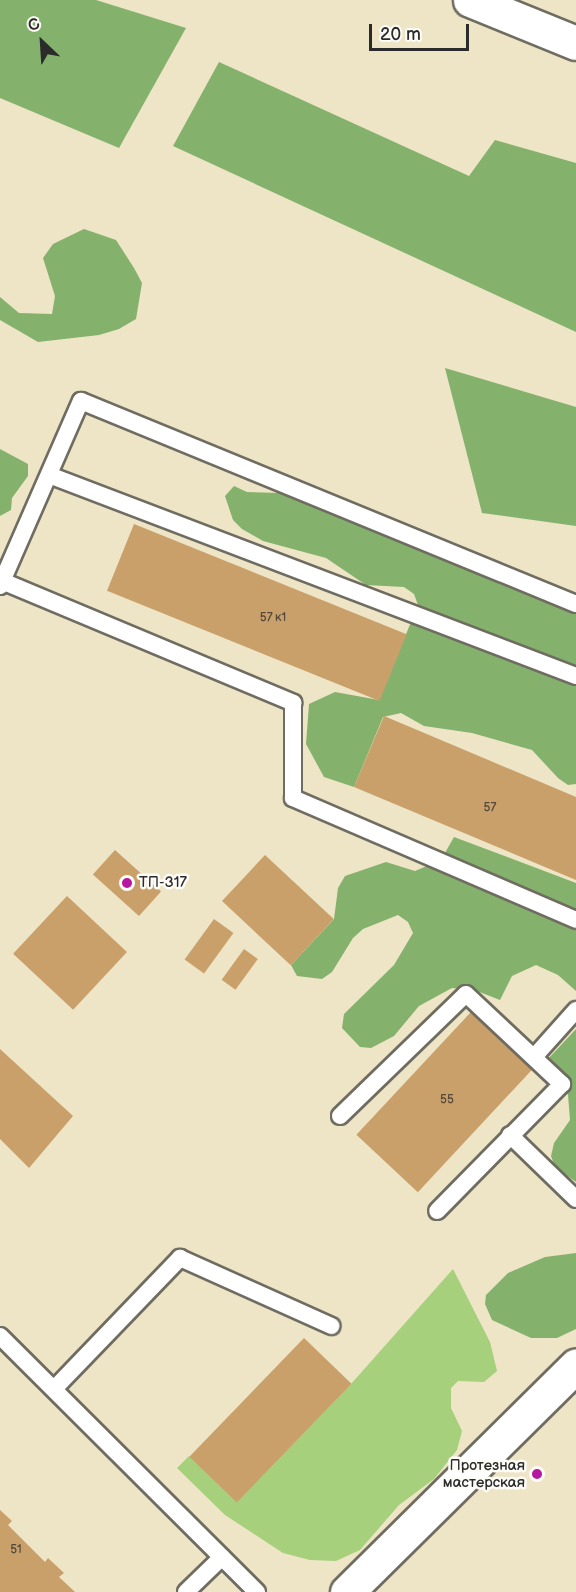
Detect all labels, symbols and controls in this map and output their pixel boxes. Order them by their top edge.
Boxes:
north arrow [12,12,72,72]
scale bar [372,12,472,50]
text: С [25,14,43,36]
text: 20 m [380,24,421,45]
house number: 57 к1 [259,611,287,625]
house number: 57 [484,801,496,815]
place label: ТП-317 [139,874,187,892]
marker: ТП-317 [120,876,134,890]
house number: 55 [440,1093,454,1107]
place label: Протезная мастерская [443,1456,525,1491]
marker: Протезная мастерская [530,1467,544,1481]
house number: 51 [10,1543,22,1557]

